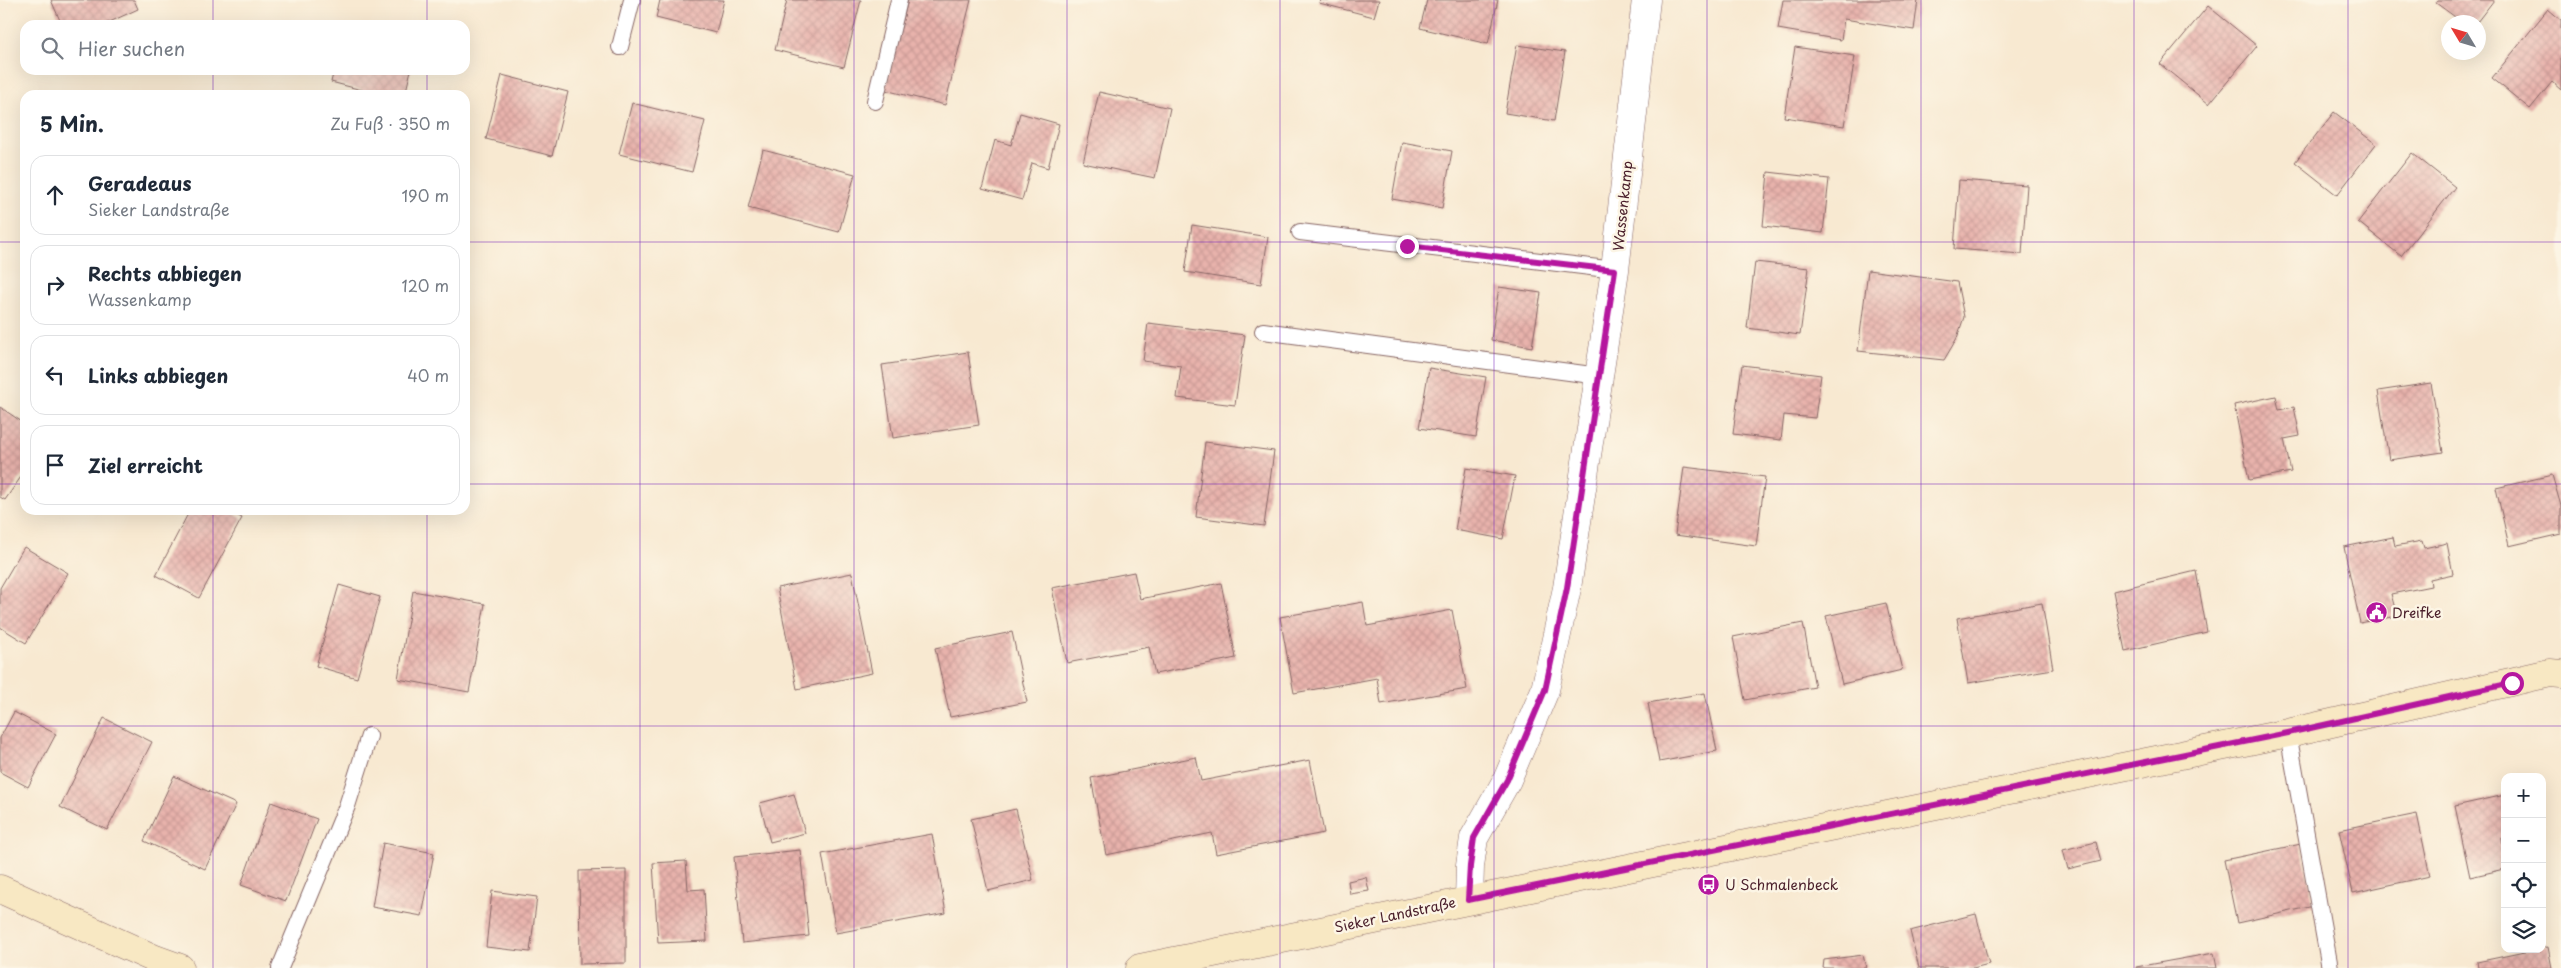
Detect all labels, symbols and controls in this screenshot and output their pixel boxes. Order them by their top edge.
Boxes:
north arrow [2441,15,2486,60]
search box [20,20,470,75]
icon: search [38,34,66,62]
text: Hier suchen [78,34,185,62]
text: 5 Min. [40,107,104,139]
text: Zu Fuß · 350 m [330,111,450,135]
street label: Wassenkamp [1607,160,1638,252]
text: Geradeaus [88,169,192,197]
icon: ahead [41,181,69,209]
text: 190 m [401,183,449,207]
text: Sieker Landstraße [88,197,230,221]
route end [1396,235,1419,258]
text: Rechts abbiegen [88,259,242,287]
icon: right [41,271,69,299]
text: 120 m [402,273,449,297]
text: Wassenkamp [88,287,192,311]
icon: left [41,361,69,389]
text: Links abbiegen [88,361,228,389]
text: 40 m [407,363,449,387]
icon: arrive [41,451,69,479]
text: Ziel erreicht [88,451,203,479]
public building icon: Dreifke [2364,601,2388,625]
place label: Dreifke [2392,602,2441,623]
route start [2501,672,2524,695]
map controls [2501,773,2546,953]
button: + [2501,773,2546,818]
button: − [2501,818,2546,863]
button: locate [2501,863,2546,908]
bus stop icon: U Schmalenbeck [1697,873,1721,897]
place label: U Schmalenbeck [1725,874,1839,895]
street label: Sieker Landstraße [1332,891,1458,938]
button: layers [2501,908,2546,953]

